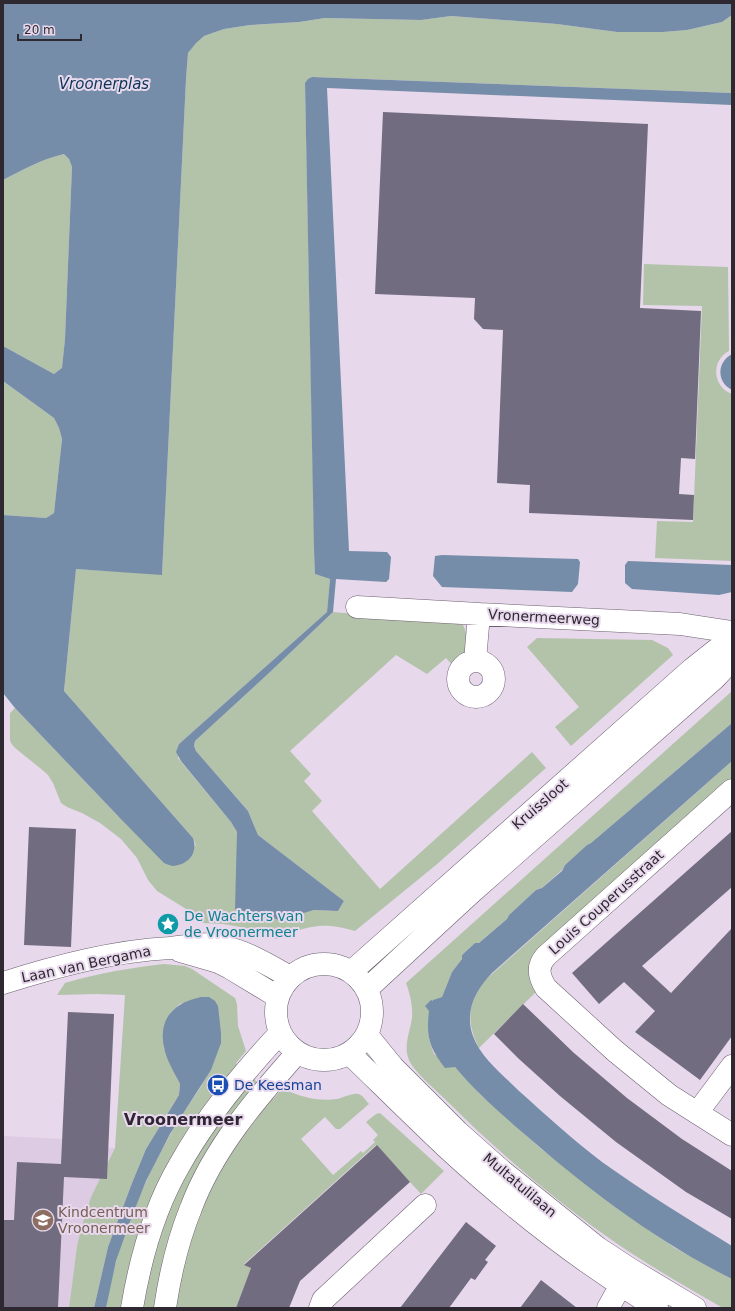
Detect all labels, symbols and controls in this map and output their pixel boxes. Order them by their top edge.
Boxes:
scale bar [18,16,81,42]
text: 20 m [24,23,55,37]
water label: Vroonerplas [59,75,149,93]
street label: Vronermeerweg [488,606,600,628]
street label: Kruissloot [509,775,572,833]
street label: Louis Couperusstraat [545,846,667,958]
place label: De Wachters van de Vroonermeer [184,908,303,940]
place icon: De Wachters van de Vroonermeer [155,911,181,937]
street label: Laan van Bergama [20,942,152,986]
bus stop icon: De Keesman [205,1072,231,1098]
place label: De Keesman [234,1077,322,1093]
district label: Vroonermeer [124,1110,242,1129]
street label: Multatulilaan [480,1150,560,1220]
place label: Kindcentrum Vroonermeer [58,1204,150,1236]
school or university icon: Kindcentrum Vroonermeer [30,1207,56,1233]

